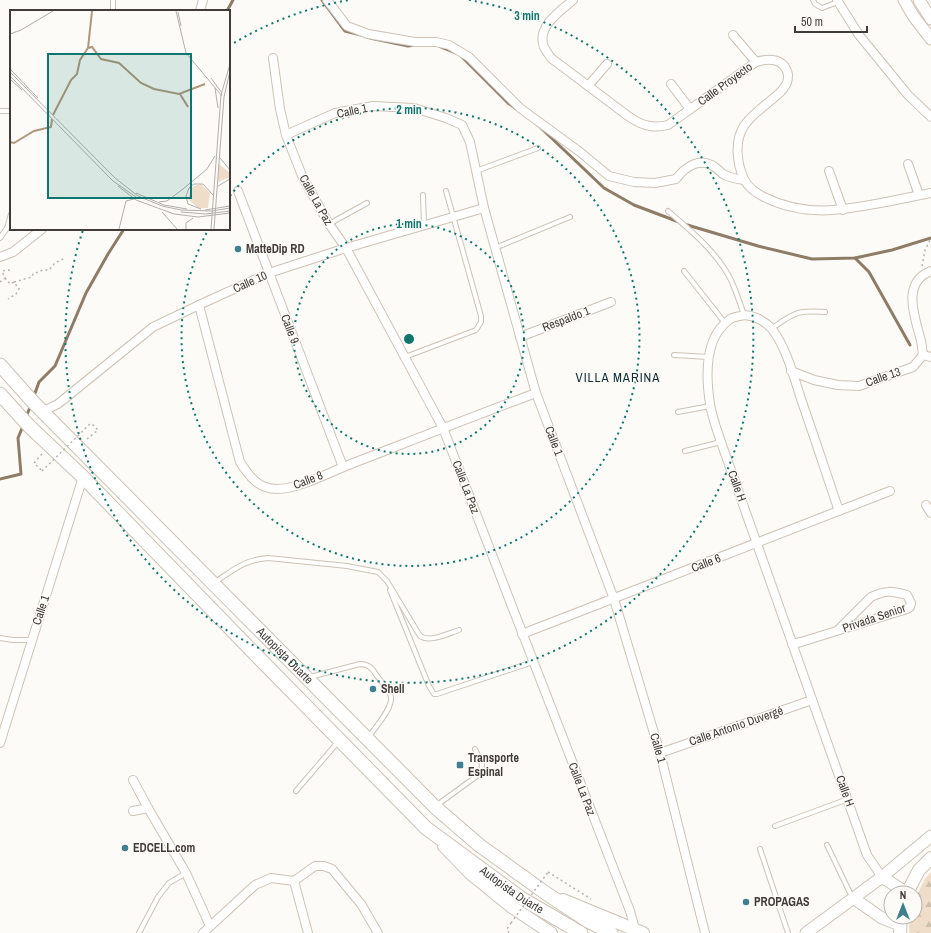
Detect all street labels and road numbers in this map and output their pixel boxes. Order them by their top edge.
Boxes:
street label: Calle Proyecto [694,59,756,109]
street label: Calle 1 [335,100,369,122]
street label: Calle La Paz [295,172,337,228]
street label: Calle 10 [230,267,270,297]
street label: Respaldo 1 [540,302,593,335]
street label: Calle 9 [277,312,303,346]
street label: Calle 13 [863,364,903,390]
street label: Calle 1 [541,424,567,459]
street label: Calle La Paz [449,458,483,516]
street label: Calle 8 [291,467,325,493]
street label: Calle H [724,468,750,504]
street label: Calle 6 [689,550,723,576]
street label: Calle 1 [29,592,54,627]
street label: Privada Senior [840,600,908,636]
street label: Autopista Duarte [252,623,317,688]
street label: Calle Antonio Duvergé [687,702,785,750]
street label: Calle 1 [646,731,670,765]
street label: Calle La Paz [565,760,599,818]
street label: Calle H [832,773,858,809]
street label: Autopista Duarte [476,862,546,917]

